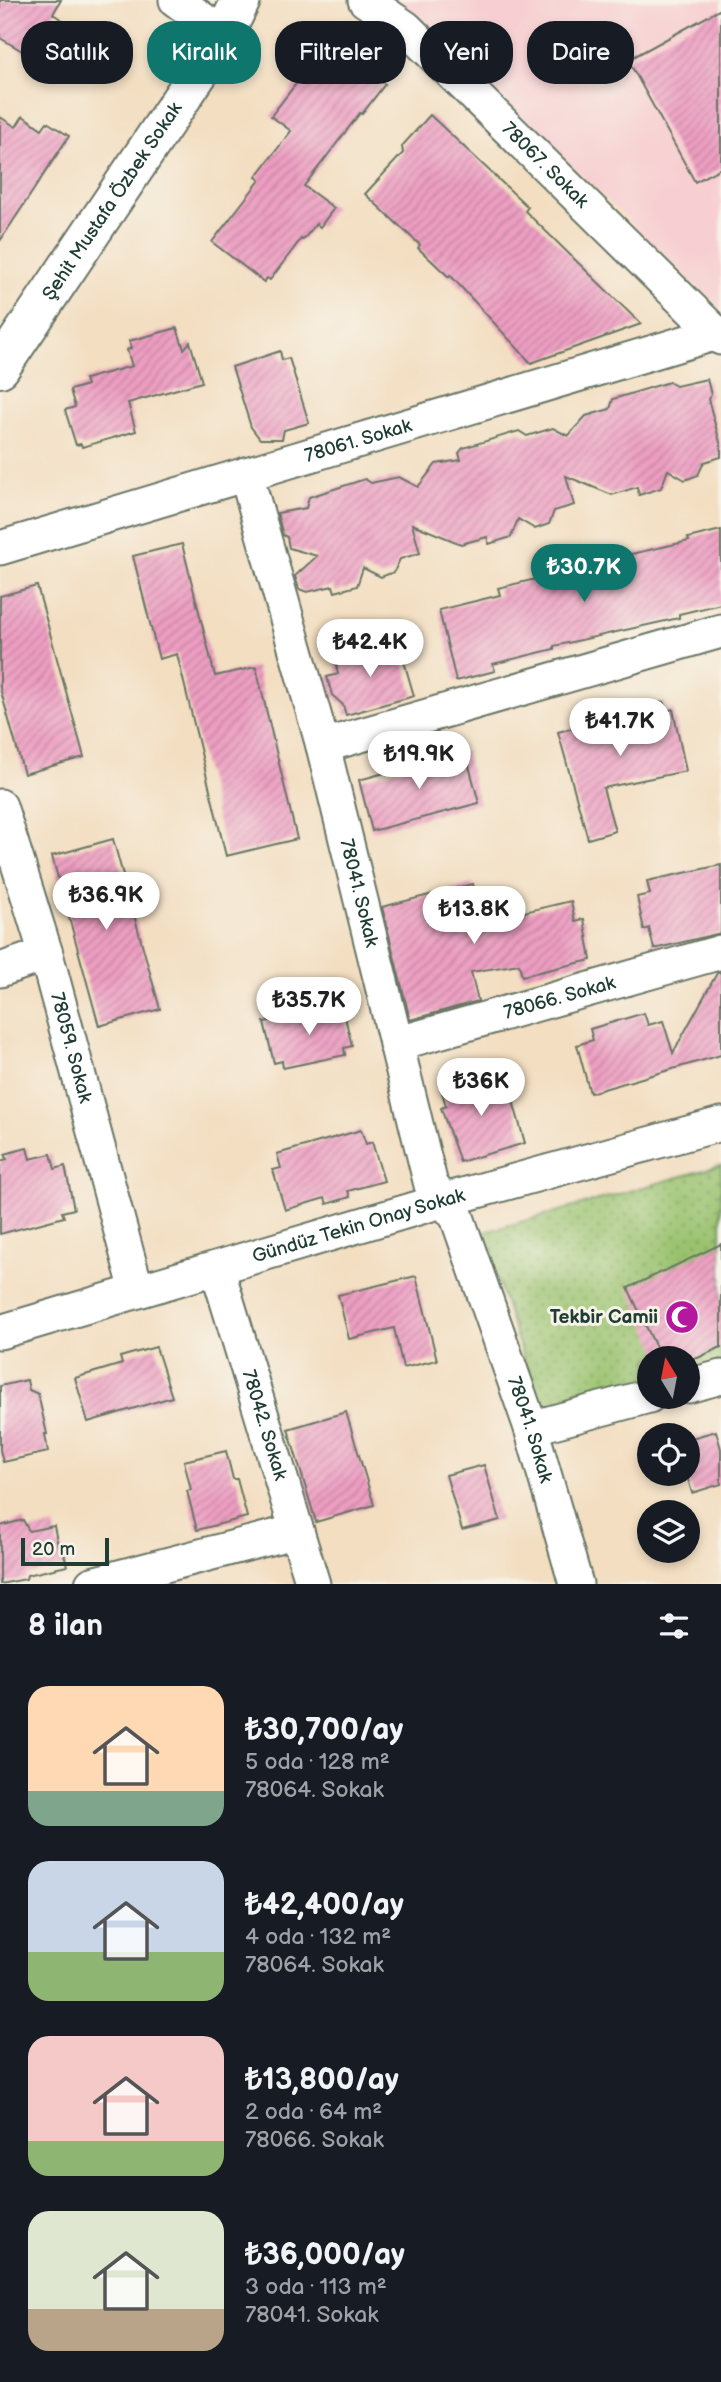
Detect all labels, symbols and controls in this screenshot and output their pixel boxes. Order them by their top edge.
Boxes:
chip: Satılık [21,21,133,84]
chip: Kiralık [147,21,261,84]
chip: Filtreler [275,21,406,84]
chip: Yeni [420,21,513,84]
chip: Daire [527,21,634,84]
street label: Şehit Mustafa Özbek Sokak [37,97,187,305]
street label: 78067. Sokak [497,117,594,213]
street label: 78061. Sokak [302,414,415,467]
pin: ₺30.7K [527,544,641,604]
text: ₺30.7K [547,553,621,581]
pin: ₺42.4K [313,620,427,679]
text: ₺42.4K [333,628,407,656]
pin: ₺41.7K [563,698,677,758]
text: ₺41.7K [585,707,655,735]
pin: ₺19.9K [362,732,476,791]
text: ₺19.9K [384,740,454,768]
street label: 78041. Sokak [335,837,384,950]
pin: ₺36.9K [49,872,163,932]
text: ₺36.9K [69,881,143,909]
pin: ₺13.8K [417,886,531,946]
text: ₺13.8K [439,895,509,923]
street label: 78066. Sokak [501,971,619,1024]
pin: ₺35.7K [252,978,366,1037]
text: ₺35.7K [272,986,346,1014]
street label: 78059. Sokak [45,990,97,1106]
pin: ₺36K [440,1058,522,1118]
text: ₺36K [453,1067,509,1095]
street label: Gündüz Tekin Onay Sokak [249,1183,468,1268]
mosque icon: Tekbir Camii [663,1298,701,1336]
place label: Tekbir Camii [550,1306,658,1329]
north arrow [637,1346,700,1409]
map controls [637,1346,700,1563]
street label: 78042. Sokak [237,1367,292,1484]
street label: 78041. Sokak [502,1373,558,1486]
button: locate [637,1423,700,1486]
button: layers [637,1500,700,1563]
scale bar [21,1535,108,1567]
text: 20 m [32,1538,75,1561]
icon: filters [655,1607,693,1645]
text: 8 ilan [28,1608,103,1644]
text: ₺30,700/ay [245,1712,403,1748]
icon: home [84,1714,168,1798]
text: 5 oda · 128 m² [245,1748,390,1776]
text: 78064. Sokak [245,1776,384,1804]
text: ₺42,400/ay [245,1887,404,1923]
icon: home [84,1889,168,1973]
text: 4 oda · 132 m² [245,1923,391,1951]
text: 78064. Sokak [245,1951,384,1979]
text: ₺13,800/ay [245,2062,399,2098]
icon: home [84,2064,168,2148]
text: 2 oda · 64 m² [245,2098,382,2126]
text: 78066. Sokak [245,2126,384,2154]
text: ₺36,000/ay [245,2237,405,2273]
icon: home [84,2239,168,2323]
text: 3 oda · 113 m² [245,2273,387,2301]
text: 78041. Sokak [245,2301,379,2329]

